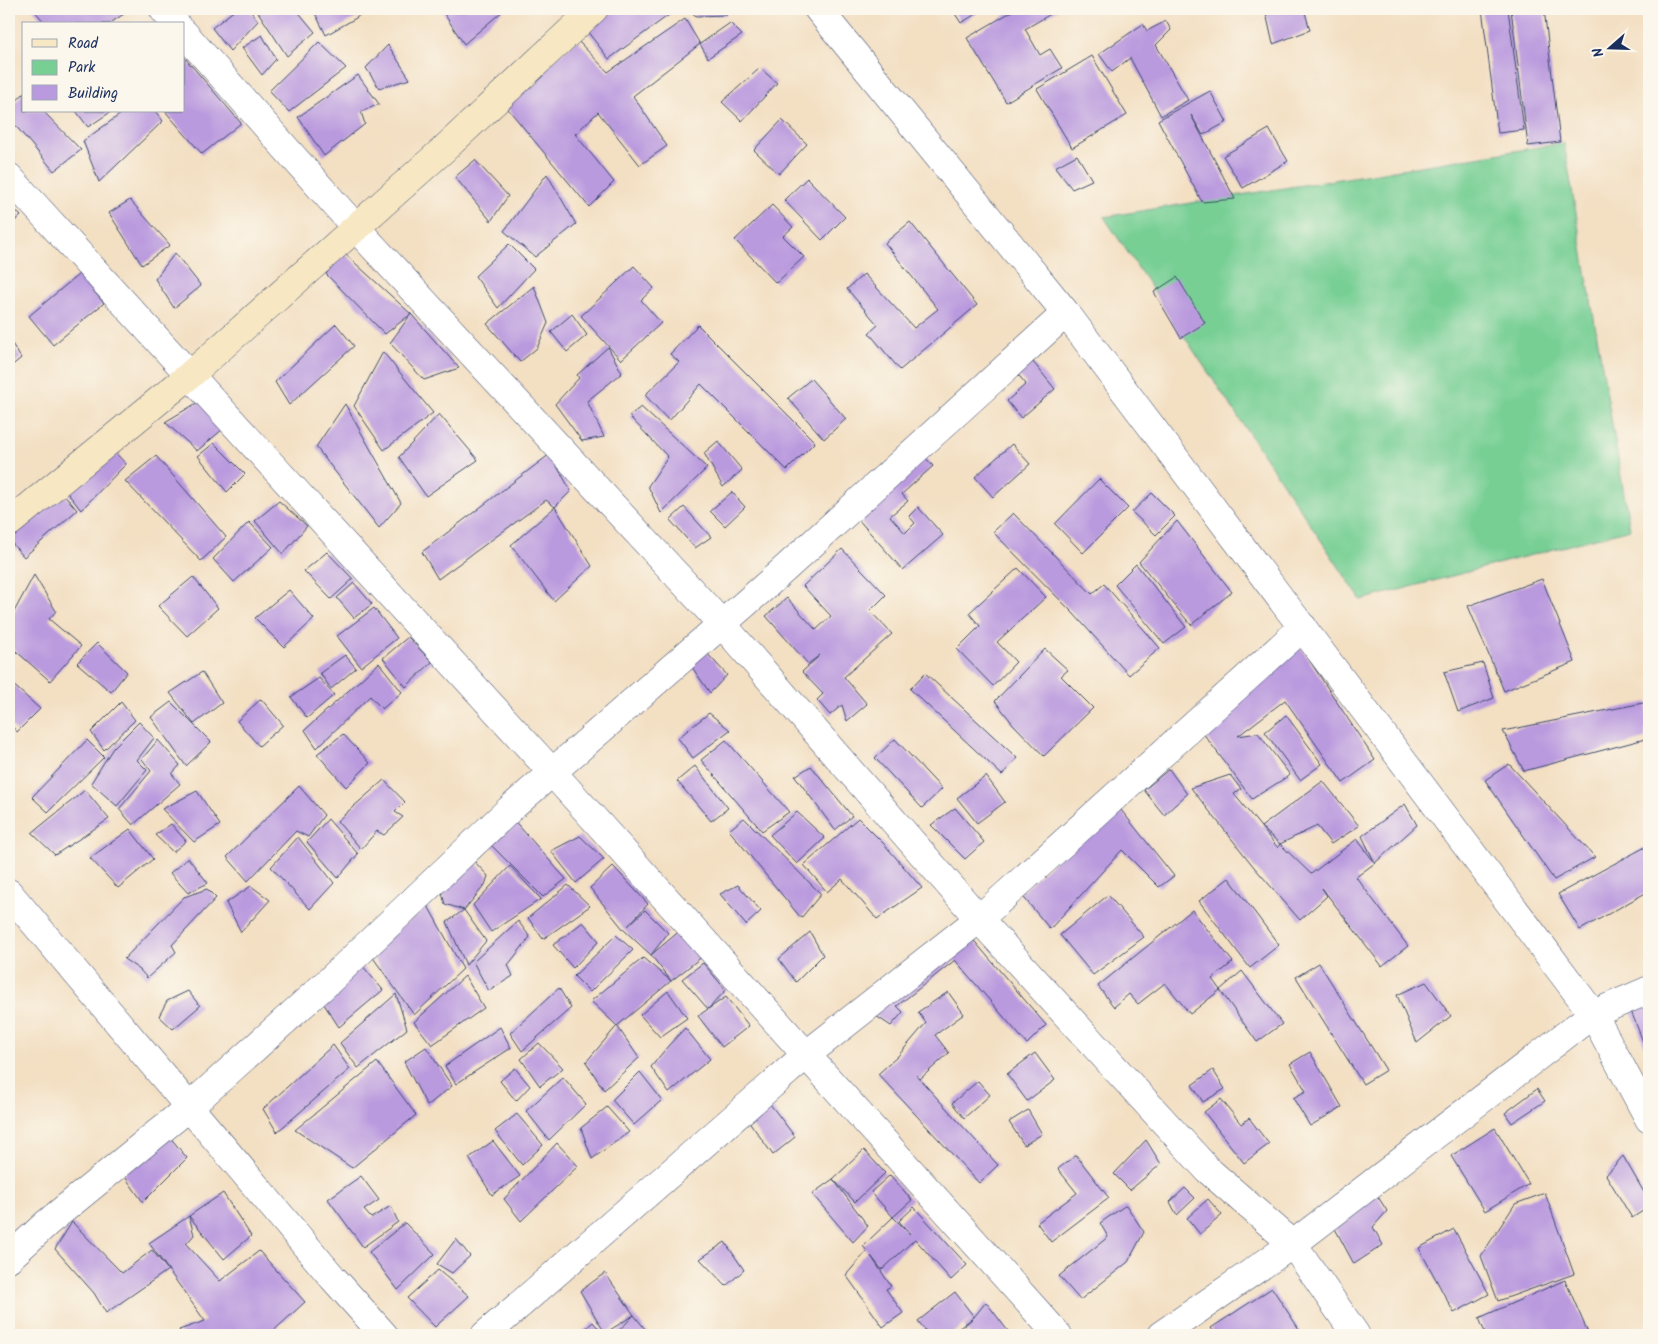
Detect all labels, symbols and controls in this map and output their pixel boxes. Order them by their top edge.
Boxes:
legend [22,22,185,112]
north arrow [1586,22,1636,72]
text: Road [68,32,99,56]
text: N [1587,44,1611,60]
text: Park [68,56,96,80]
text: Building [68,82,118,106]

